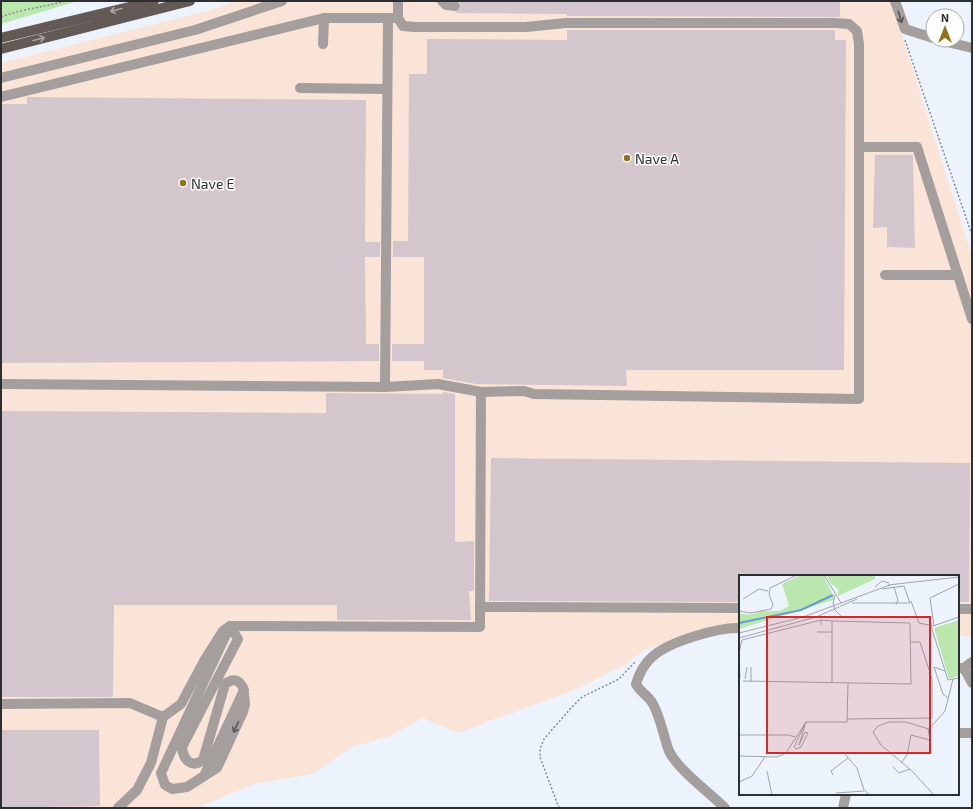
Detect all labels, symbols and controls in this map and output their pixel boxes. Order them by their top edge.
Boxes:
one-way arrow [110,7,123,15]
north arrow [925,8,965,48]
one-way arrow [897,10,904,23]
text: N [941,11,949,24]
one-way arrow [32,35,45,43]
place label: Nave A [635,150,679,167]
marker: Nave A [622,153,632,163]
place label: Nave E [191,175,235,192]
marker: Nave E [178,178,188,188]
inset map [739,575,959,795]
one-way arrow [232,721,239,733]

